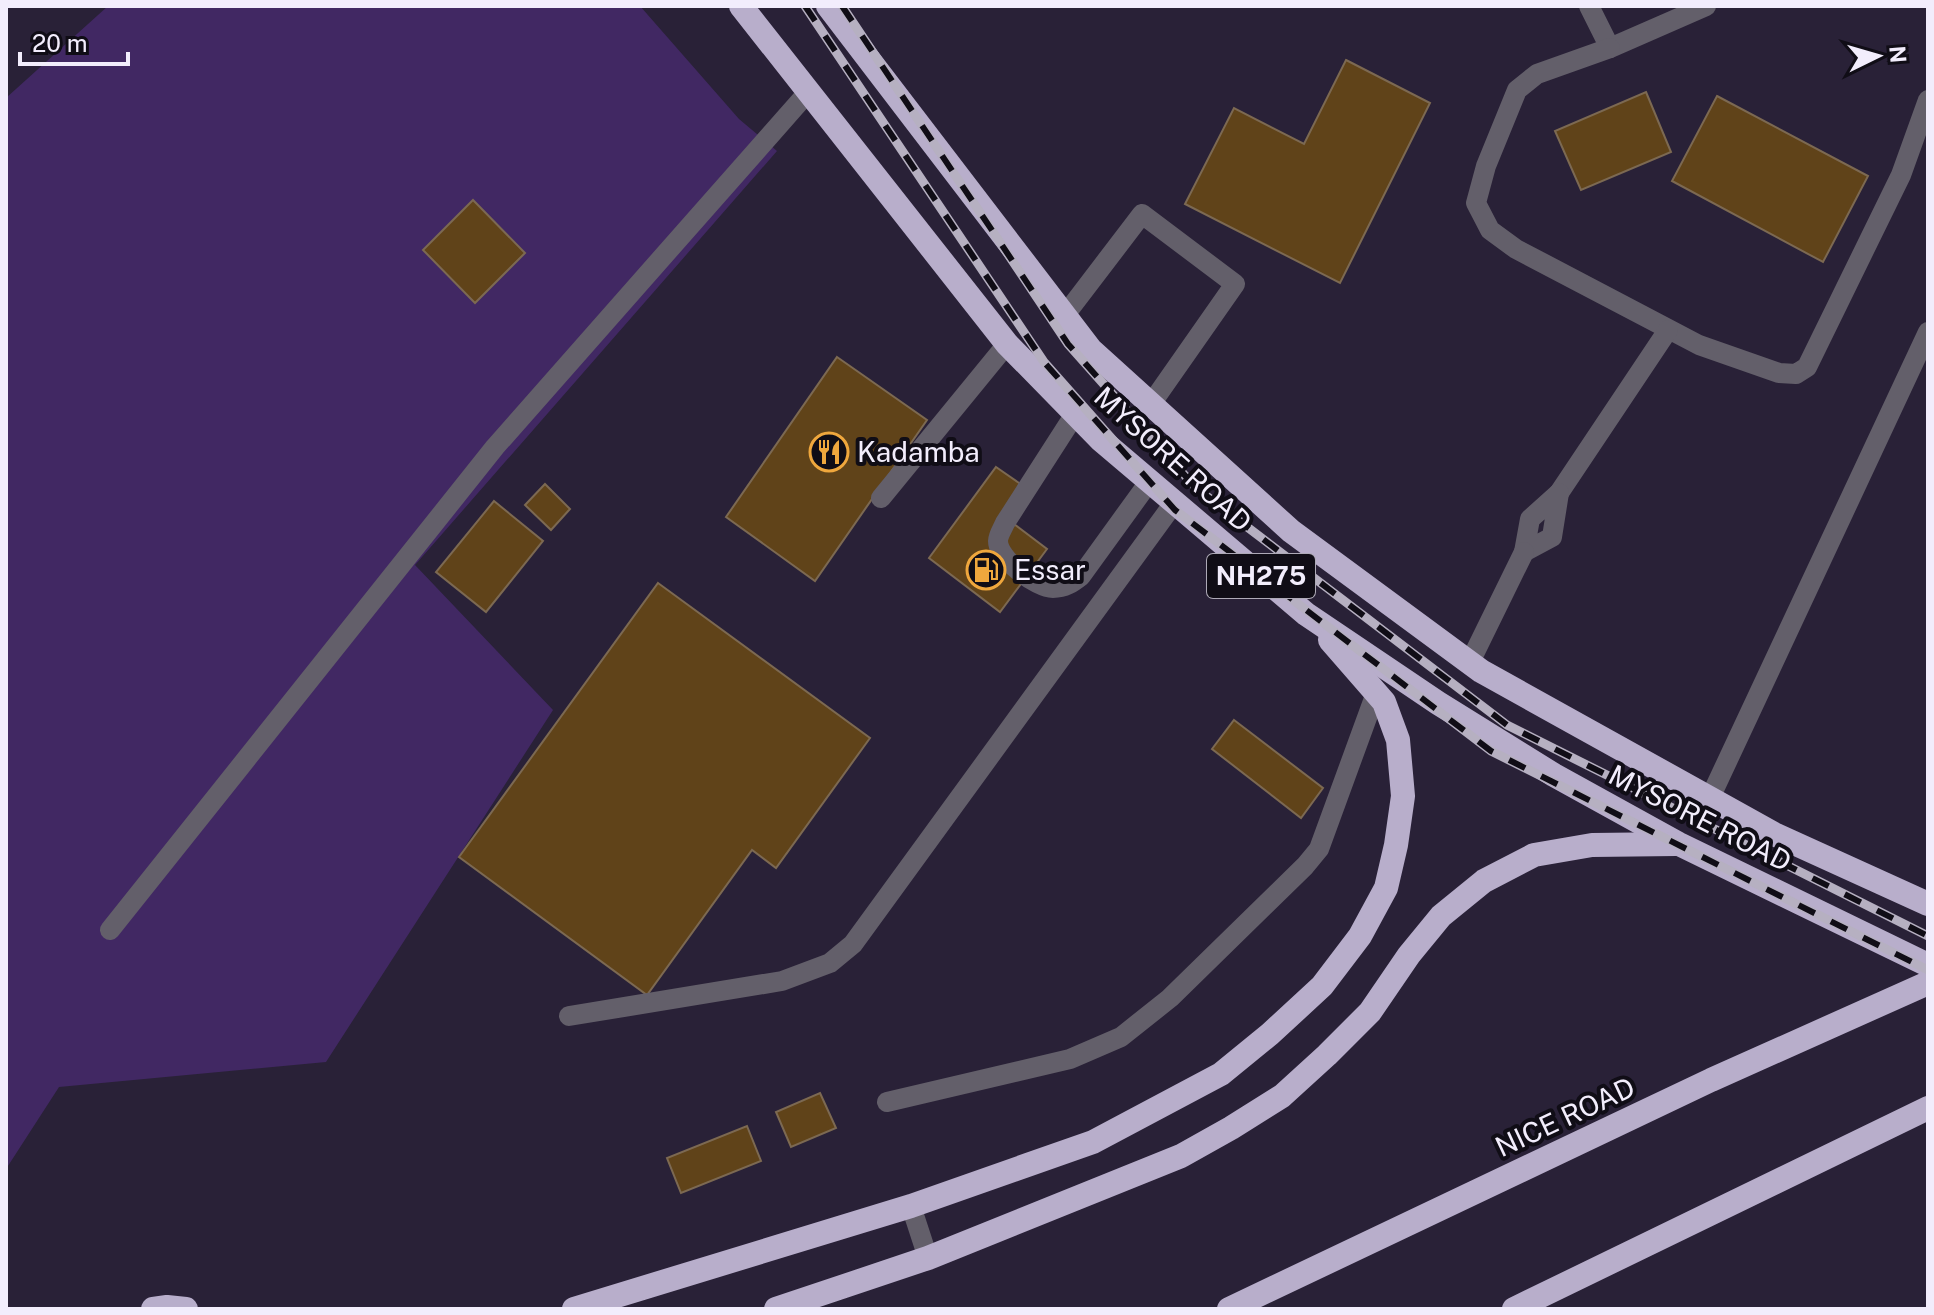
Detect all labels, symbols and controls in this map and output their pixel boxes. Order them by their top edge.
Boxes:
scale bar [20,16,128,66]
north arrow [1838,16,1918,96]
text: 20 m [32,29,88,57]
text: N [1884,45,1912,64]
street label: MYSORE ROAD [1088,379,1259,538]
restaurant icon: Kadamba [808,431,850,473]
place label: Kadamba [857,435,980,468]
fuel station icon: Essar [965,549,1007,591]
place label: Essar [1014,553,1086,586]
road number: NH275 [1207,554,1315,598]
street label: MYSORE ROAD [1604,757,1797,878]
street label: NICE ROAD [1490,1070,1640,1163]

